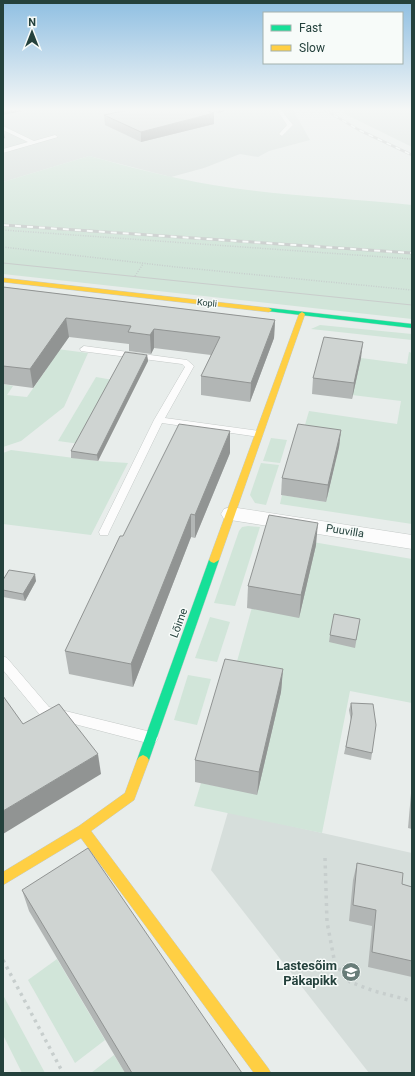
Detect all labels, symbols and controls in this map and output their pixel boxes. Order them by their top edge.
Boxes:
north arrow [12,12,52,52]
legend [263,12,403,64]
text: N [28,16,36,29]
text: Fast [299,21,322,35]
text: Slow [299,41,325,55]
street label: Kopli [196,297,218,309]
street label: Puuvilla [325,522,365,540]
street label: Lõime [168,606,190,639]
place label: Lastesõim Päkapikk [276,958,338,988]
school or university icon: Lastesõim Päkapikk [340,961,362,983]

